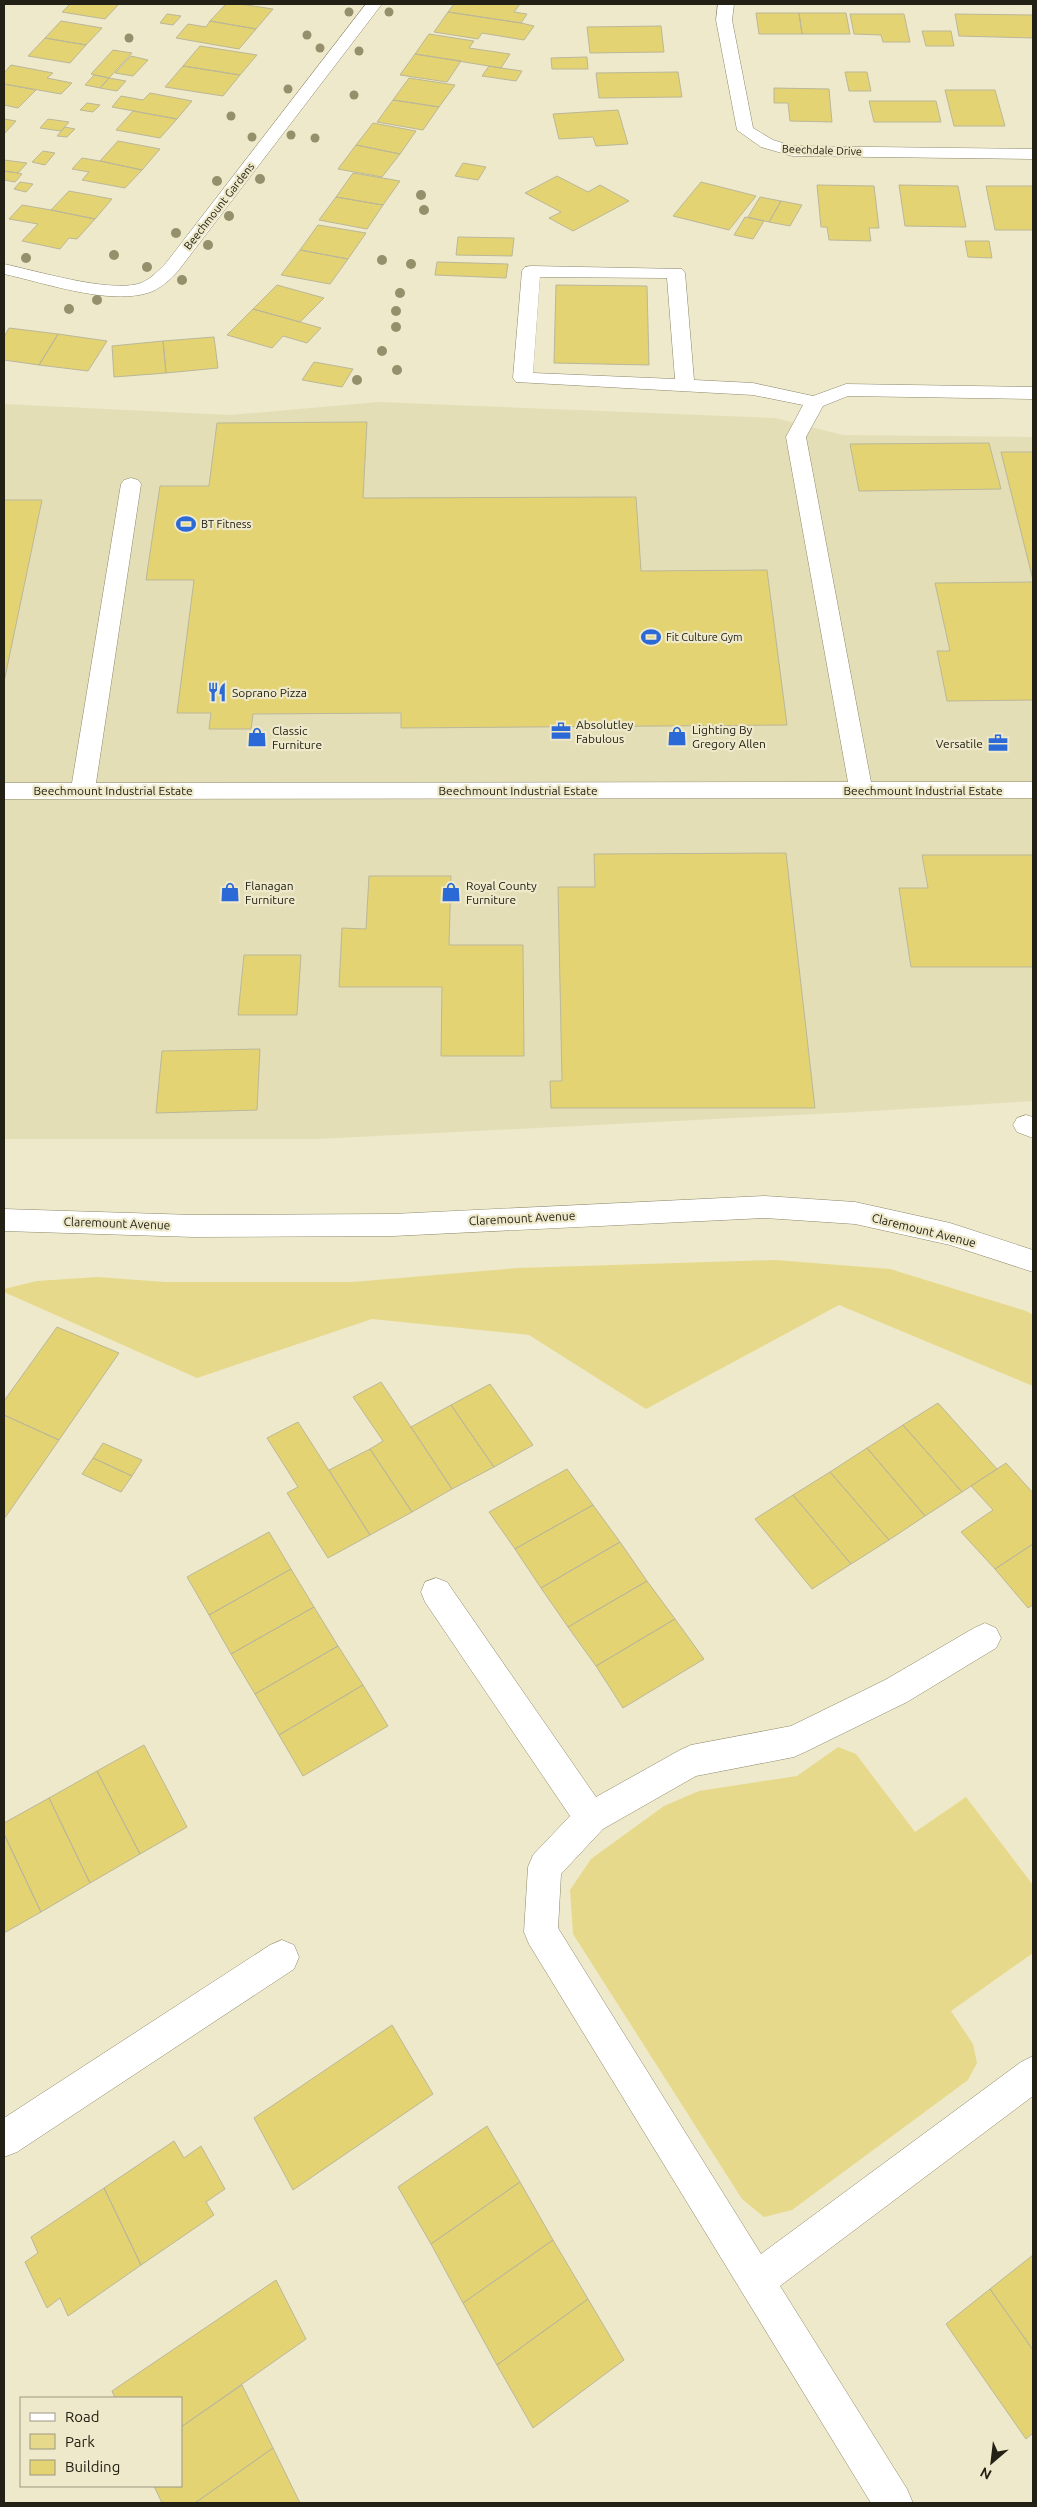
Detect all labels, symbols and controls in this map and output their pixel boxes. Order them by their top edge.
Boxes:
street label: Beechdale Drive [782,143,862,157]
street label: Beechmount Gardens [181,160,257,252]
sports icon: BT Fitness [175,513,197,535]
place label: BT Fitness [201,518,252,530]
sports icon: Fit Culture Gym [640,626,662,648]
place label: Fit Culture Gym [666,631,742,643]
restaurant icon: Soprano Pizza [206,681,228,703]
place label: Soprano Pizza [232,686,307,699]
place label: Absolutley Fabulous [576,718,634,745]
office icon: Absolutley Fabulous [550,720,572,742]
place label: Lighting By Gregory Allen [692,723,766,750]
place label: Classic Furniture [272,724,322,751]
shop icon: Lighting By Gregory Allen [666,725,688,747]
shop icon: Classic Furniture [246,726,268,748]
office icon: Versatile [987,732,1009,754]
place label: Versatile [936,737,983,750]
street label: Beechmount Industrial Estate [33,784,193,797]
street label: Beechmount Industrial Estate [438,784,598,797]
street label: Beechmount Industrial Estate [843,784,1003,797]
place label: Flanagan Furniture [245,879,295,906]
place label: Royal County Furniture [466,879,537,906]
shop icon: Flanagan Furniture [219,881,241,903]
shop icon: Royal County Furniture [440,881,462,903]
street label: Claremount Avenue [468,1209,576,1227]
street label: Claremount Avenue [871,1211,977,1249]
street label: Claremount Avenue [63,1215,171,1231]
legend [20,2397,182,2487]
text: Road [65,2408,100,2425]
text: Park [65,2433,95,2450]
north arrow [967,2437,1017,2487]
text: Building [65,2458,120,2475]
text: N [978,2464,994,2483]

